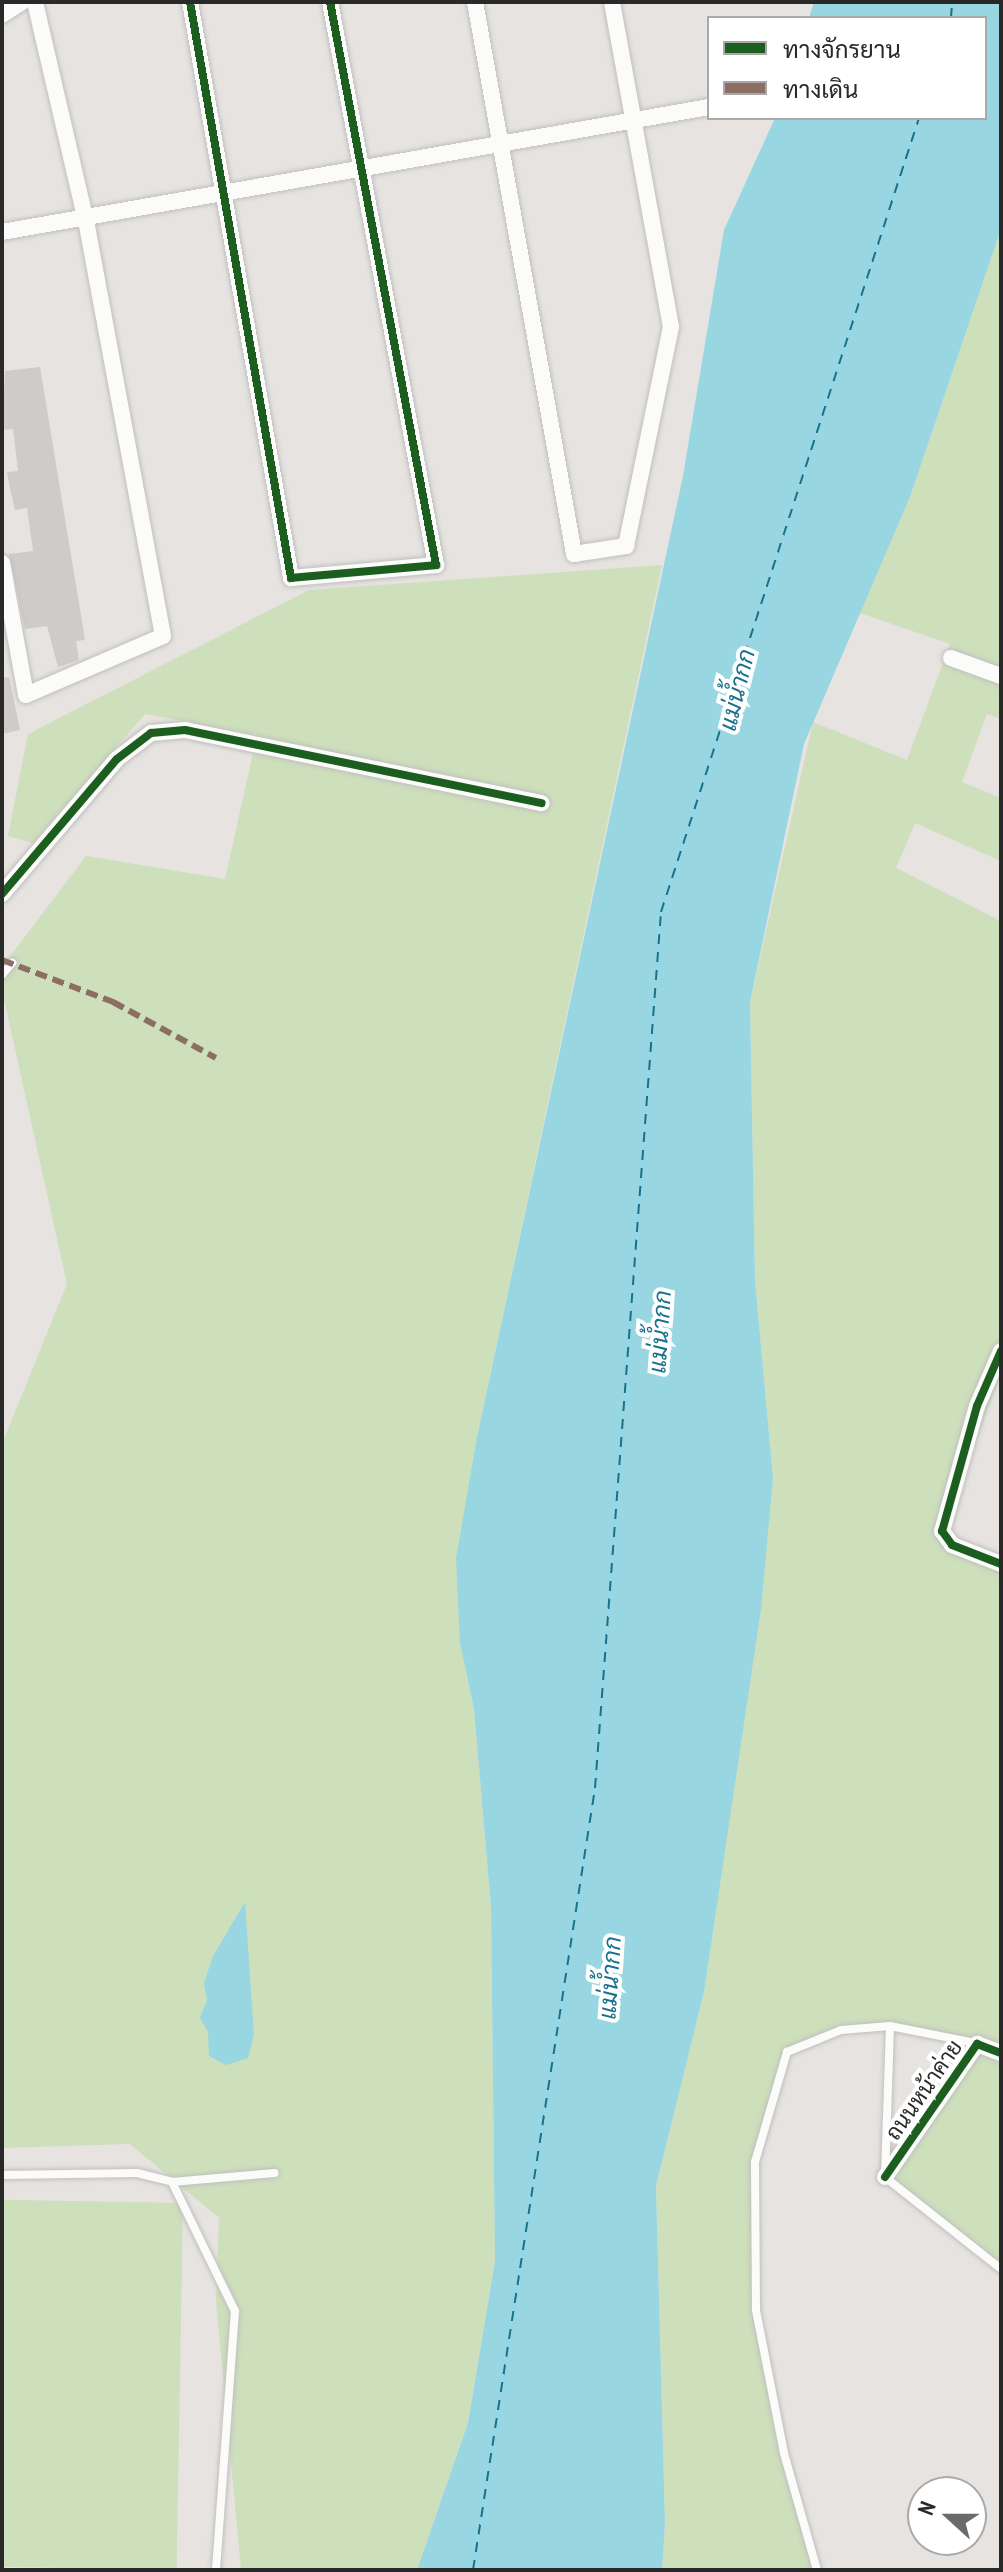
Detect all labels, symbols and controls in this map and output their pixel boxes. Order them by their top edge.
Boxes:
legend [707,16,987,120]
text: ทางจักรยาน [783,34,901,65]
text: ทางเดิน [783,74,858,105]
water label: แม่น้ำกก [713,646,761,734]
water label: แม่น้ำกก [643,1289,677,1375]
water label: แม่น้ำกก [593,1935,627,2021]
street label: ถนนหน้าค่าย [880,2035,968,2145]
north arrow [907,2476,987,2556]
text: N [911,2498,942,2519]

